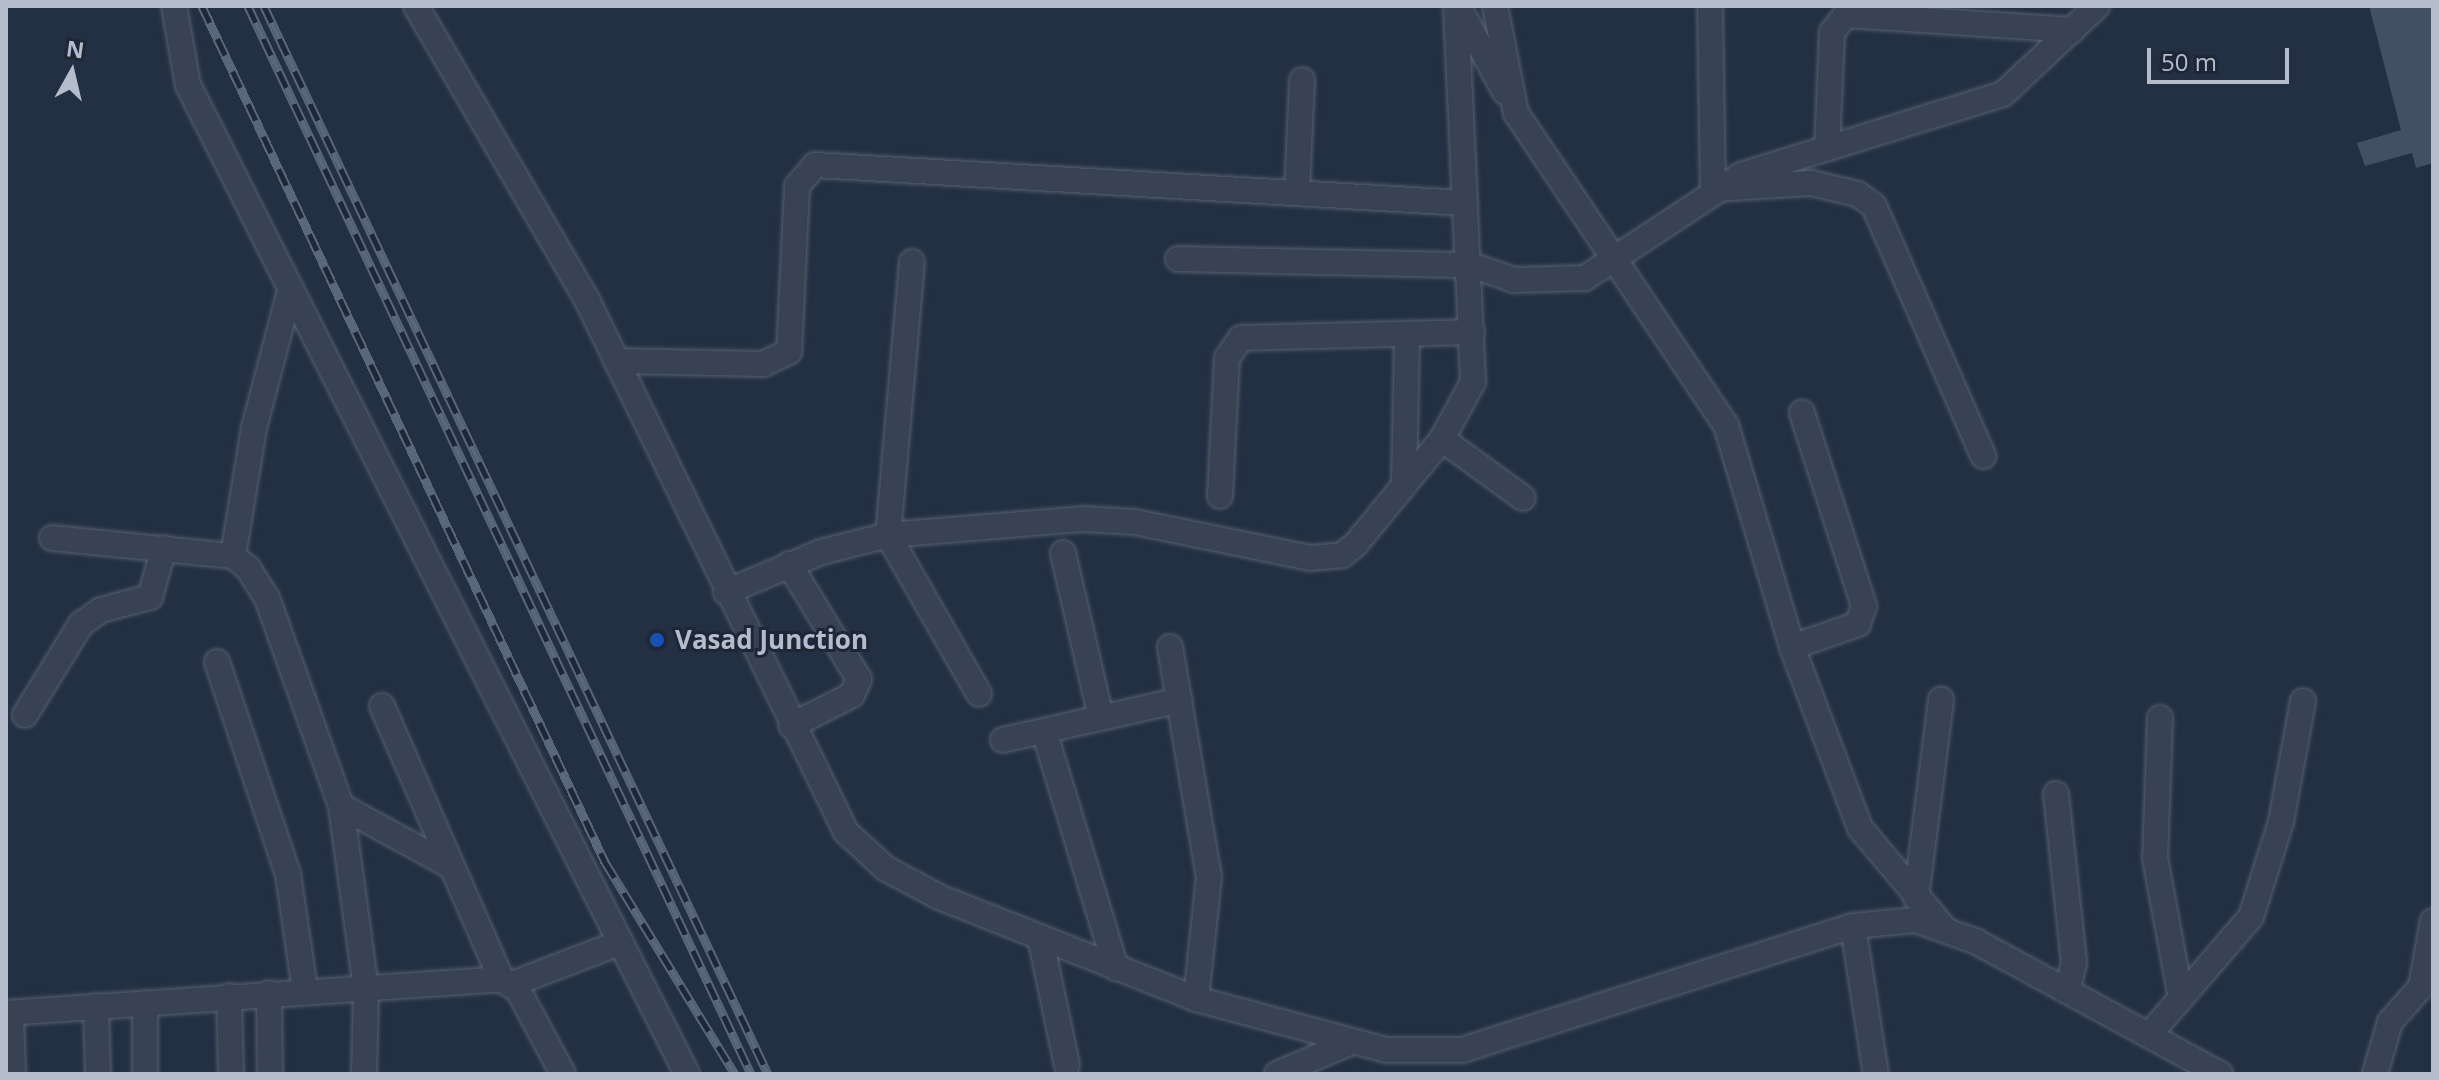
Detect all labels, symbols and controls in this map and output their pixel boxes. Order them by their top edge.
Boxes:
north arrow [32,32,112,112]
text: N [64,32,86,64]
scale bar [2151,32,2293,82]
text: 50 m [2161,45,2217,78]
place label: Vasad Junction [675,624,868,656]
marker: Vasad Junction [646,629,668,651]

